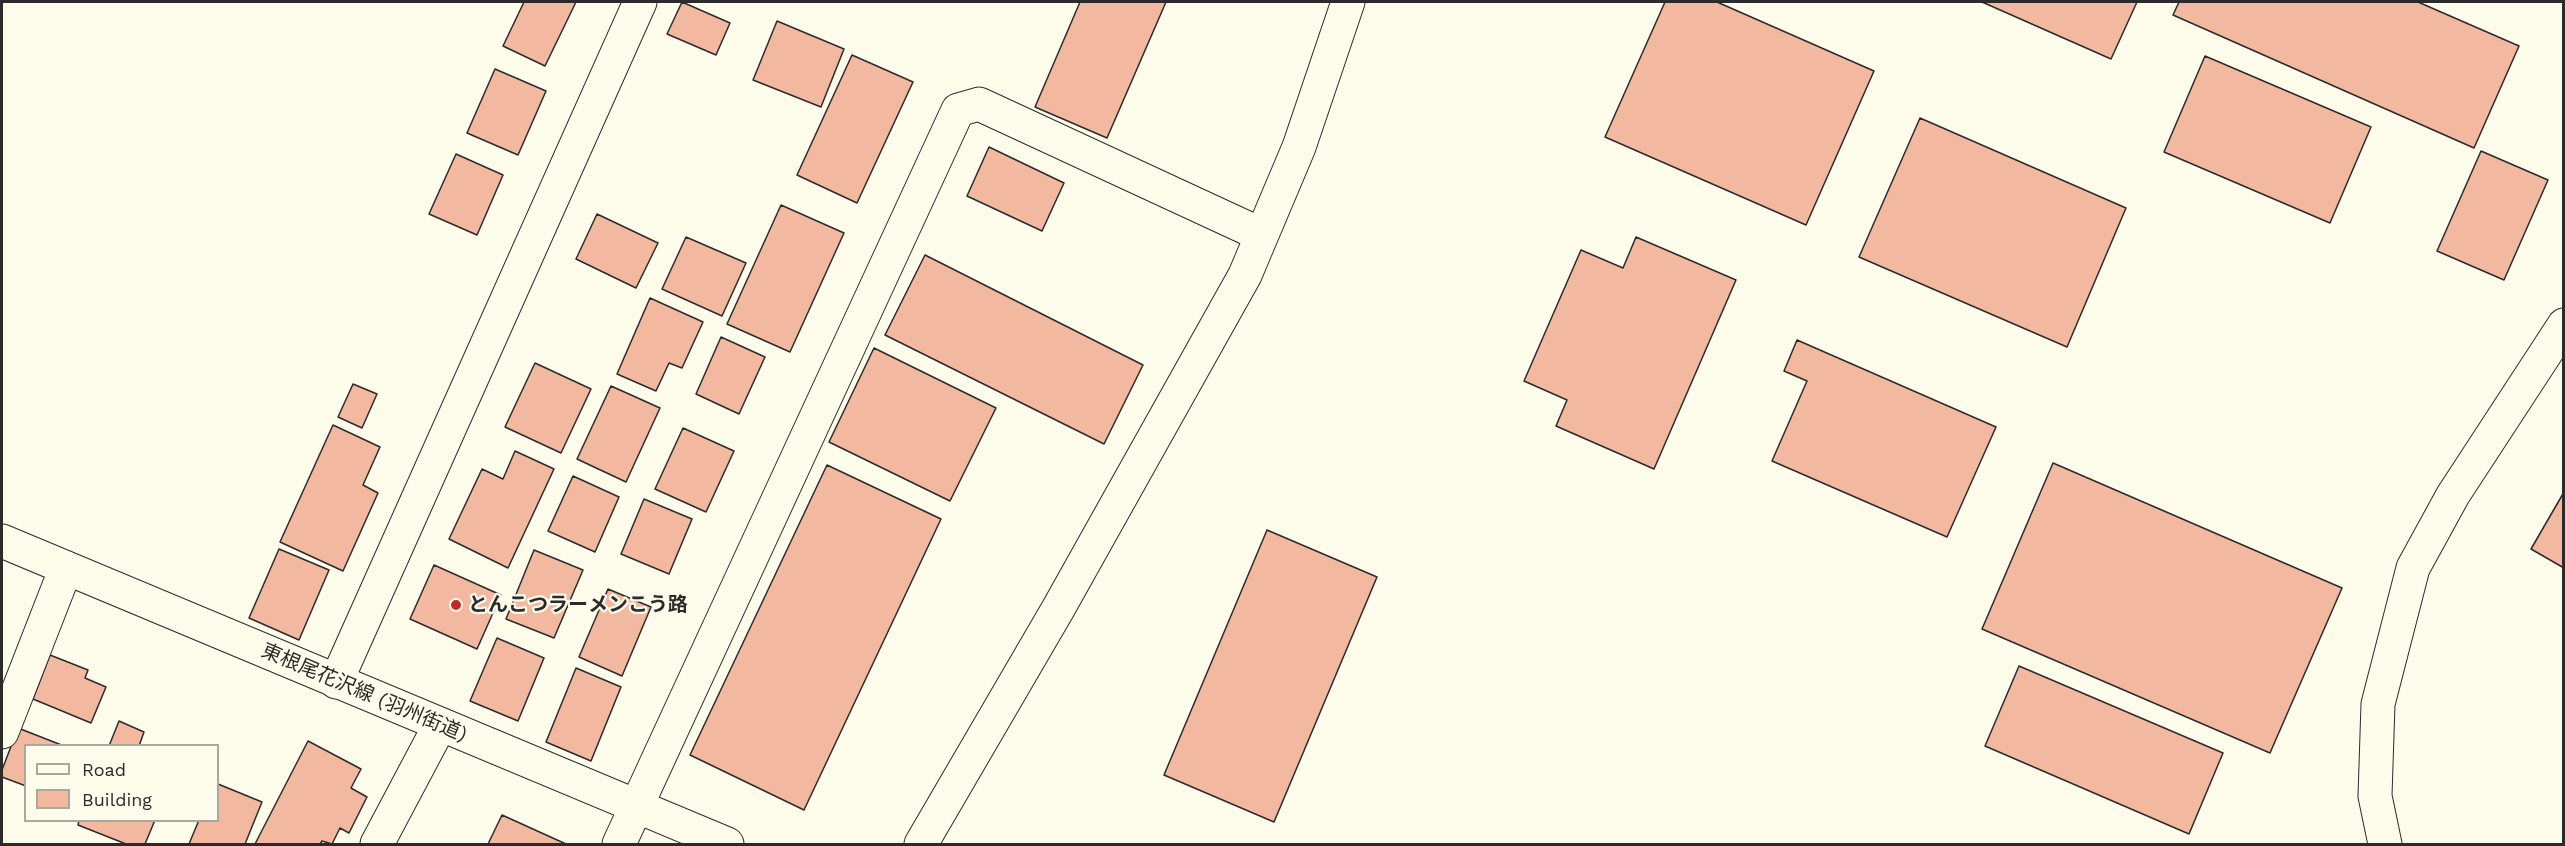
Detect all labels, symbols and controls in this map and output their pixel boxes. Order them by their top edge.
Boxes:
place label: とんこつラーメンこう路 [468,593,688,617]
marker: とんこつラーメンこう路 [449,598,463,612]
street label: 東根尾花沢線 (羽州街道) [258,639,470,747]
legend [24,744,219,822]
text: Road [82,759,126,780]
text: Building [82,789,152,810]

